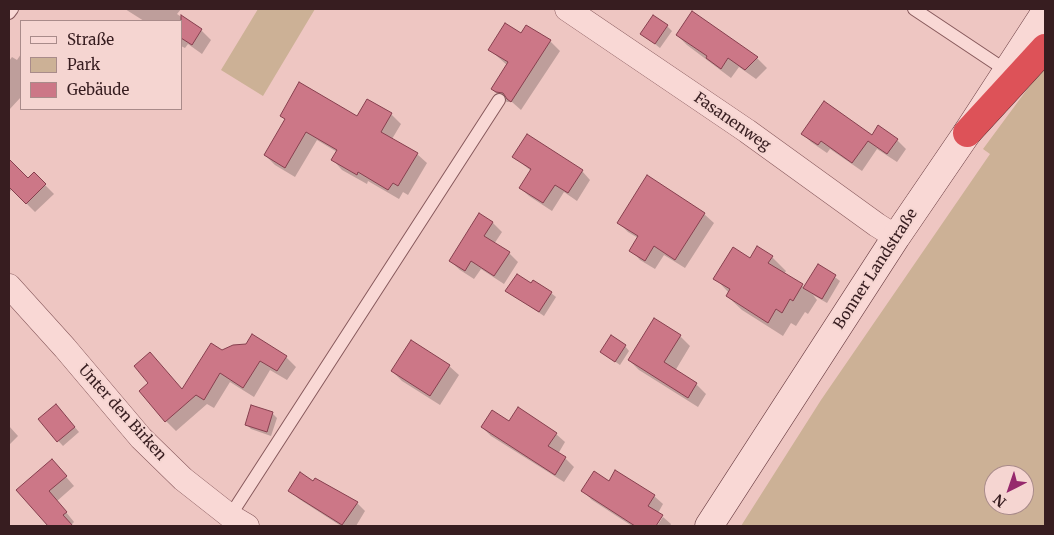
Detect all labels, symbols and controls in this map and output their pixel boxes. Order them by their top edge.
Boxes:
legend [20,20,182,110]
text: Straße [67,30,114,49]
text: Park [67,55,100,74]
text: Gebäude [67,80,129,99]
street label: Fasanenweg [690,89,774,155]
street label: Bonner Landstraße [830,205,922,333]
street label: Unter den Birken [74,361,170,465]
north arrow [984,465,1034,515]
text: N [990,490,1010,511]

